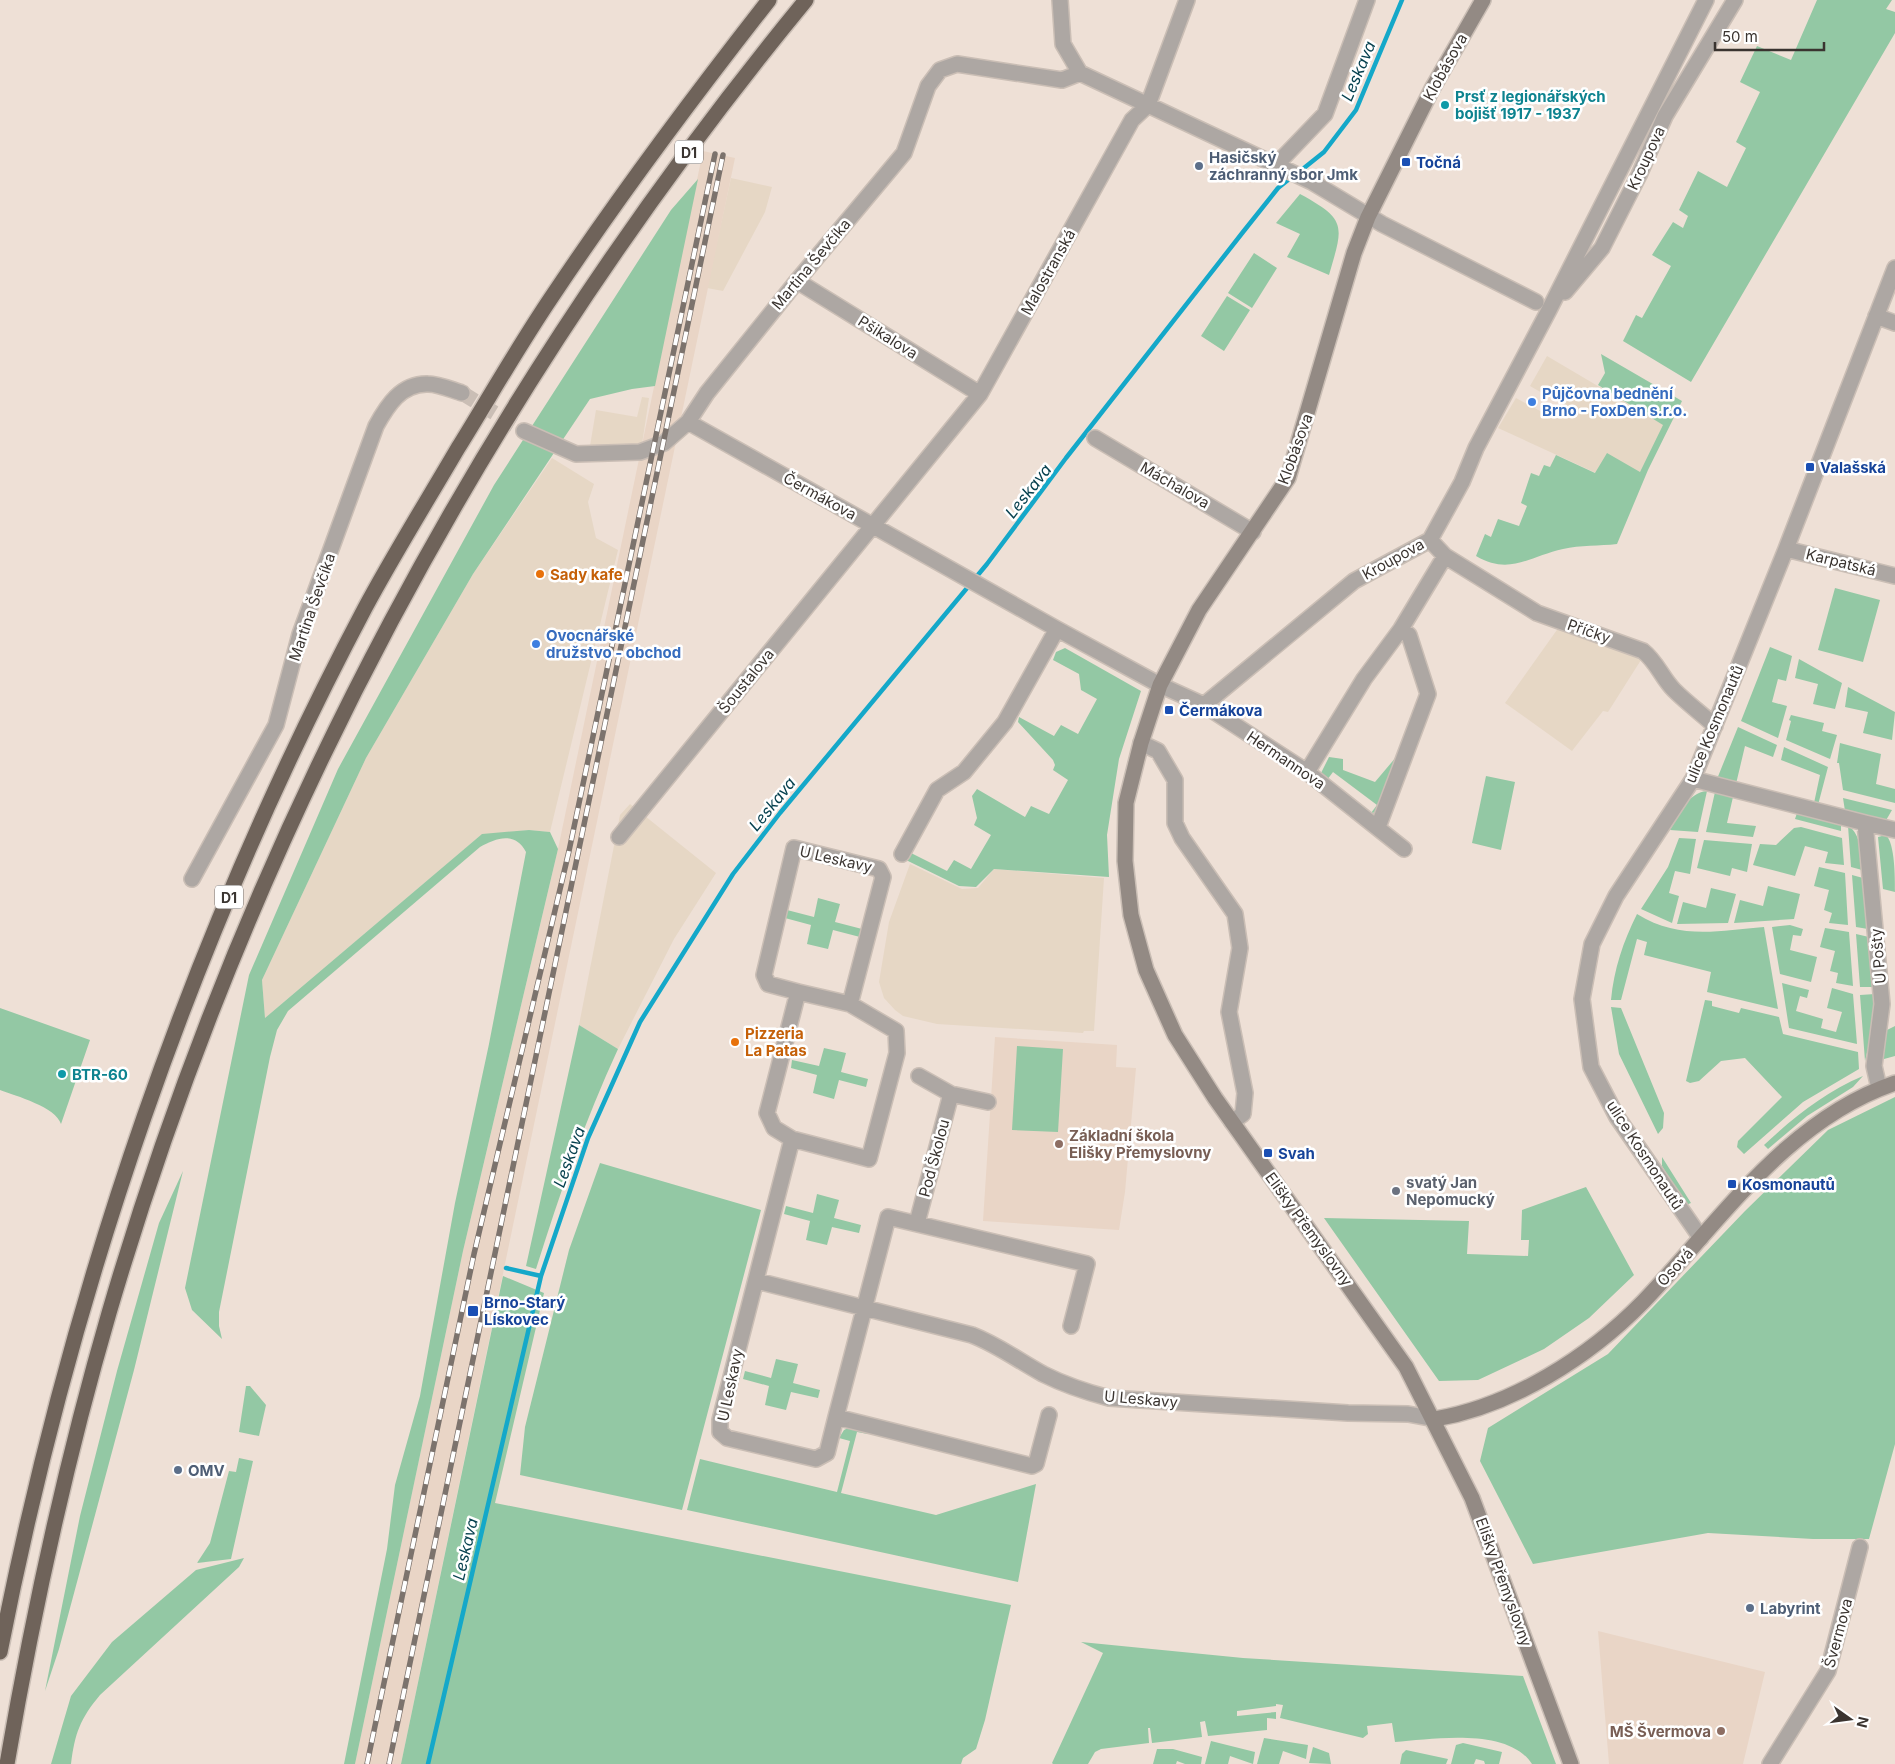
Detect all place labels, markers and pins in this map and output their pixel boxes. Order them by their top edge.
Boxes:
place label: Prsť z legionářských bojišť 1917 - 1937 [1455,87,1606,123]
marker: Prsť z legionářských bojišť 1917 - 1937 [1439,99,1451,111]
place label: Hasičský záchranný sbor Jmk [1209,148,1358,184]
place label: Točná [1416,153,1461,172]
marker: Točná [1400,156,1412,168]
marker: Hasičský záchranný sbor Jmk [1193,160,1205,172]
place label: Půjčovna bednění Brno - FoxDen s.r.o. [1542,384,1687,420]
marker: Půjčovna bednění Brno - FoxDen s.r.o. [1526,396,1538,408]
place label: Valašská [1820,458,1886,477]
marker: Valašská [1804,461,1816,473]
place label: Sady kafe [550,565,623,584]
marker: Sady kafe [534,568,546,580]
place label: Ovocnářské družstvo - obchod [546,626,681,662]
marker: Ovocnářské družstvo - obchod [530,638,542,650]
place label: Čermákova [1179,701,1263,720]
marker: Čermákova [1163,704,1175,716]
place label: Pizzeria La Patas [745,1024,807,1060]
marker: Pizzeria La Patas [729,1036,741,1048]
place label: BTR-60 [72,1065,128,1084]
marker: BTR-60 [56,1068,68,1080]
place label: Základní škola Elišky Přemyslovny [1069,1126,1211,1162]
marker: Základní škola Elišky Přemyslovny [1053,1138,1065,1150]
place label: Svah [1278,1144,1315,1163]
marker: Svah [1262,1147,1274,1159]
place label: svatý Jan Nepomucký [1406,1173,1495,1209]
place label: Kosmonautů [1742,1175,1835,1194]
marker: Kosmonautů [1726,1178,1738,1190]
marker: svatý Jan Nepomucký [1390,1185,1402,1197]
place label: Brno-Starý Lískovec [484,1293,565,1329]
marker: Brno-Starý Lískovec [466,1304,480,1318]
place label: OMV [188,1461,225,1480]
marker: OMV [172,1464,184,1476]
place label: Labyrint [1760,1599,1821,1618]
marker: Labyrint [1744,1602,1756,1614]
place label: MŠ Švermova [1610,1722,1711,1741]
marker: MŠ Švermova [1715,1725,1727,1737]

